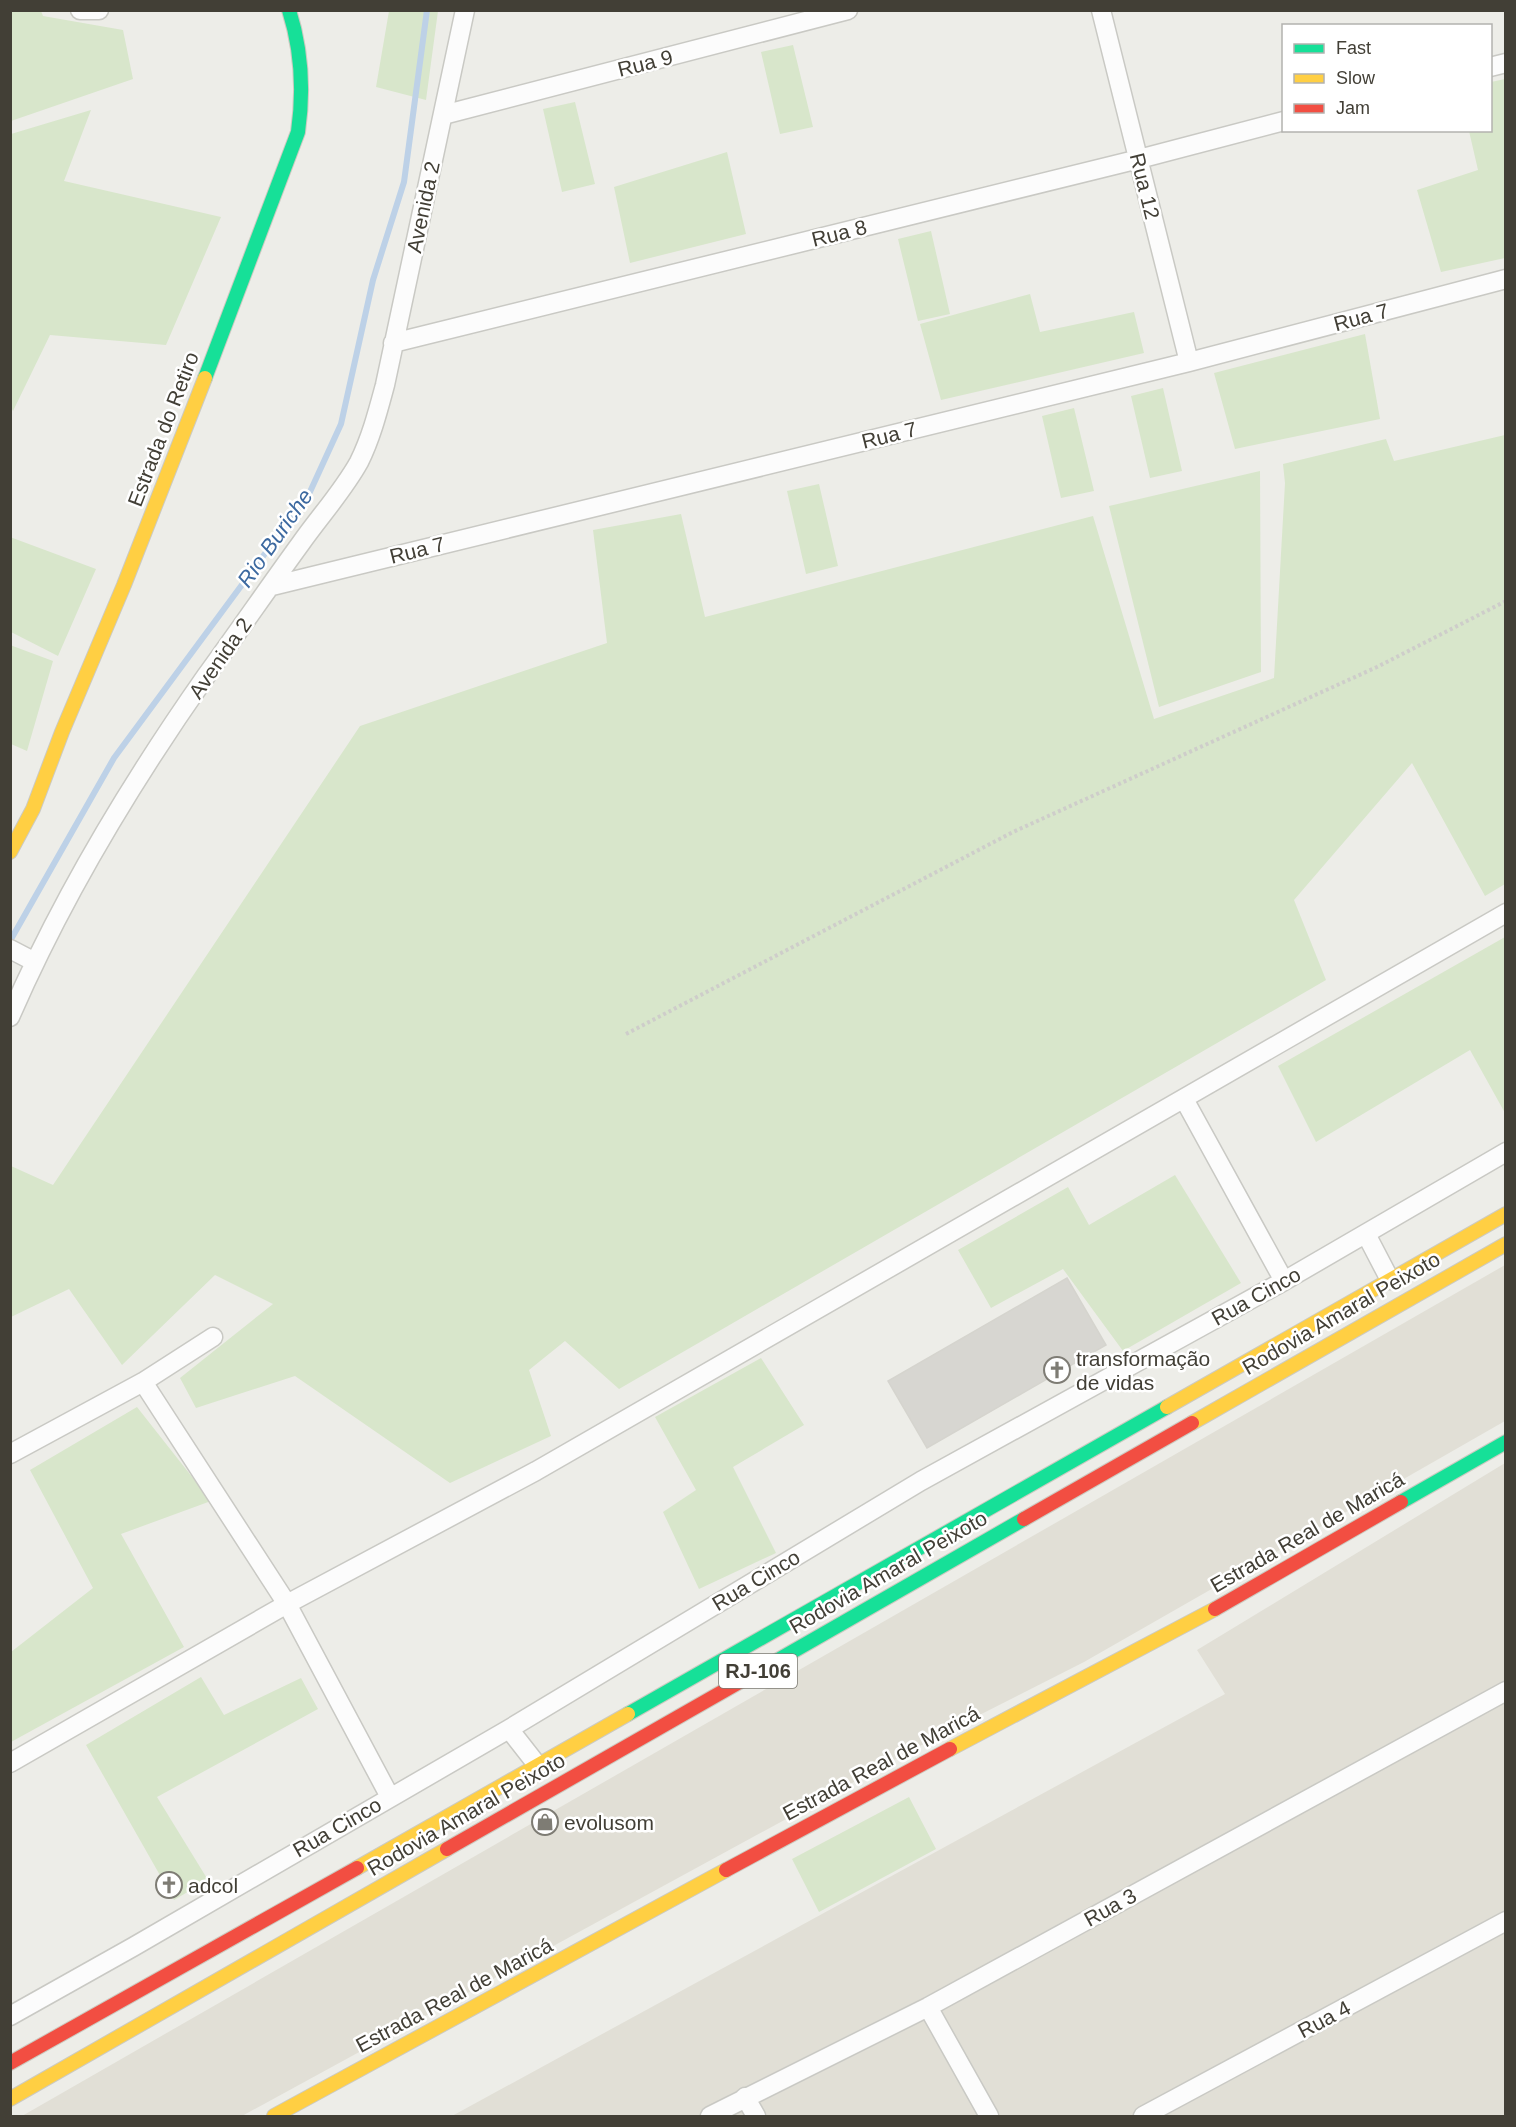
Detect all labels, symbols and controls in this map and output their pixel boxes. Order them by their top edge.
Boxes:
legend [1282,24,1492,132]
text: Fast [1336,38,1371,58]
street label: Rua 9 [615,45,675,81]
text: Slow [1336,68,1376,88]
text: Jam [1336,98,1370,118]
street label: Rua 12 [1126,150,1164,222]
street label: Avenida 2 [402,159,444,255]
street label: Rua 8 [809,215,869,251]
street label: Rua 7 [1331,299,1391,335]
street label: Estrada do Retiro [123,349,203,509]
street label: Rua 7 [859,417,919,453]
water label: Rio Buriche [232,484,318,592]
street label: Rua 7 [387,532,447,568]
street label: Avenida 2 [184,613,256,703]
street label: Rodovia Amaral Peixoto [1238,1247,1444,1379]
street label: Rua Cinco [1208,1262,1304,1330]
place label: transformação de vidas [1076,1347,1210,1394]
church icon: transformação de vidas [1042,1355,1072,1385]
street label: Estrada Real de Maricá [1206,1467,1408,1597]
street label: Rodovia Amaral Peixoto [785,1506,991,1638]
street label: Rua Cinco [708,1545,804,1615]
road number: RJ-106 [719,1654,797,1688]
street label: Estrada Real de Maricá [779,1701,984,1825]
street label: Rodovia Amaral Peixoto [363,1748,569,1880]
street label: Rua Cinco [289,1793,385,1861]
shop icon: evolusom [530,1807,560,1837]
place label: evolusom [564,1811,654,1834]
church icon: adcol [154,1870,184,1900]
place label: adcol [188,1874,238,1897]
street label: Rua 3 [1080,1883,1140,1931]
street label: Estrada Real de Maricá [352,1933,557,2057]
street label: Rua 4 [1294,1996,1354,2042]

